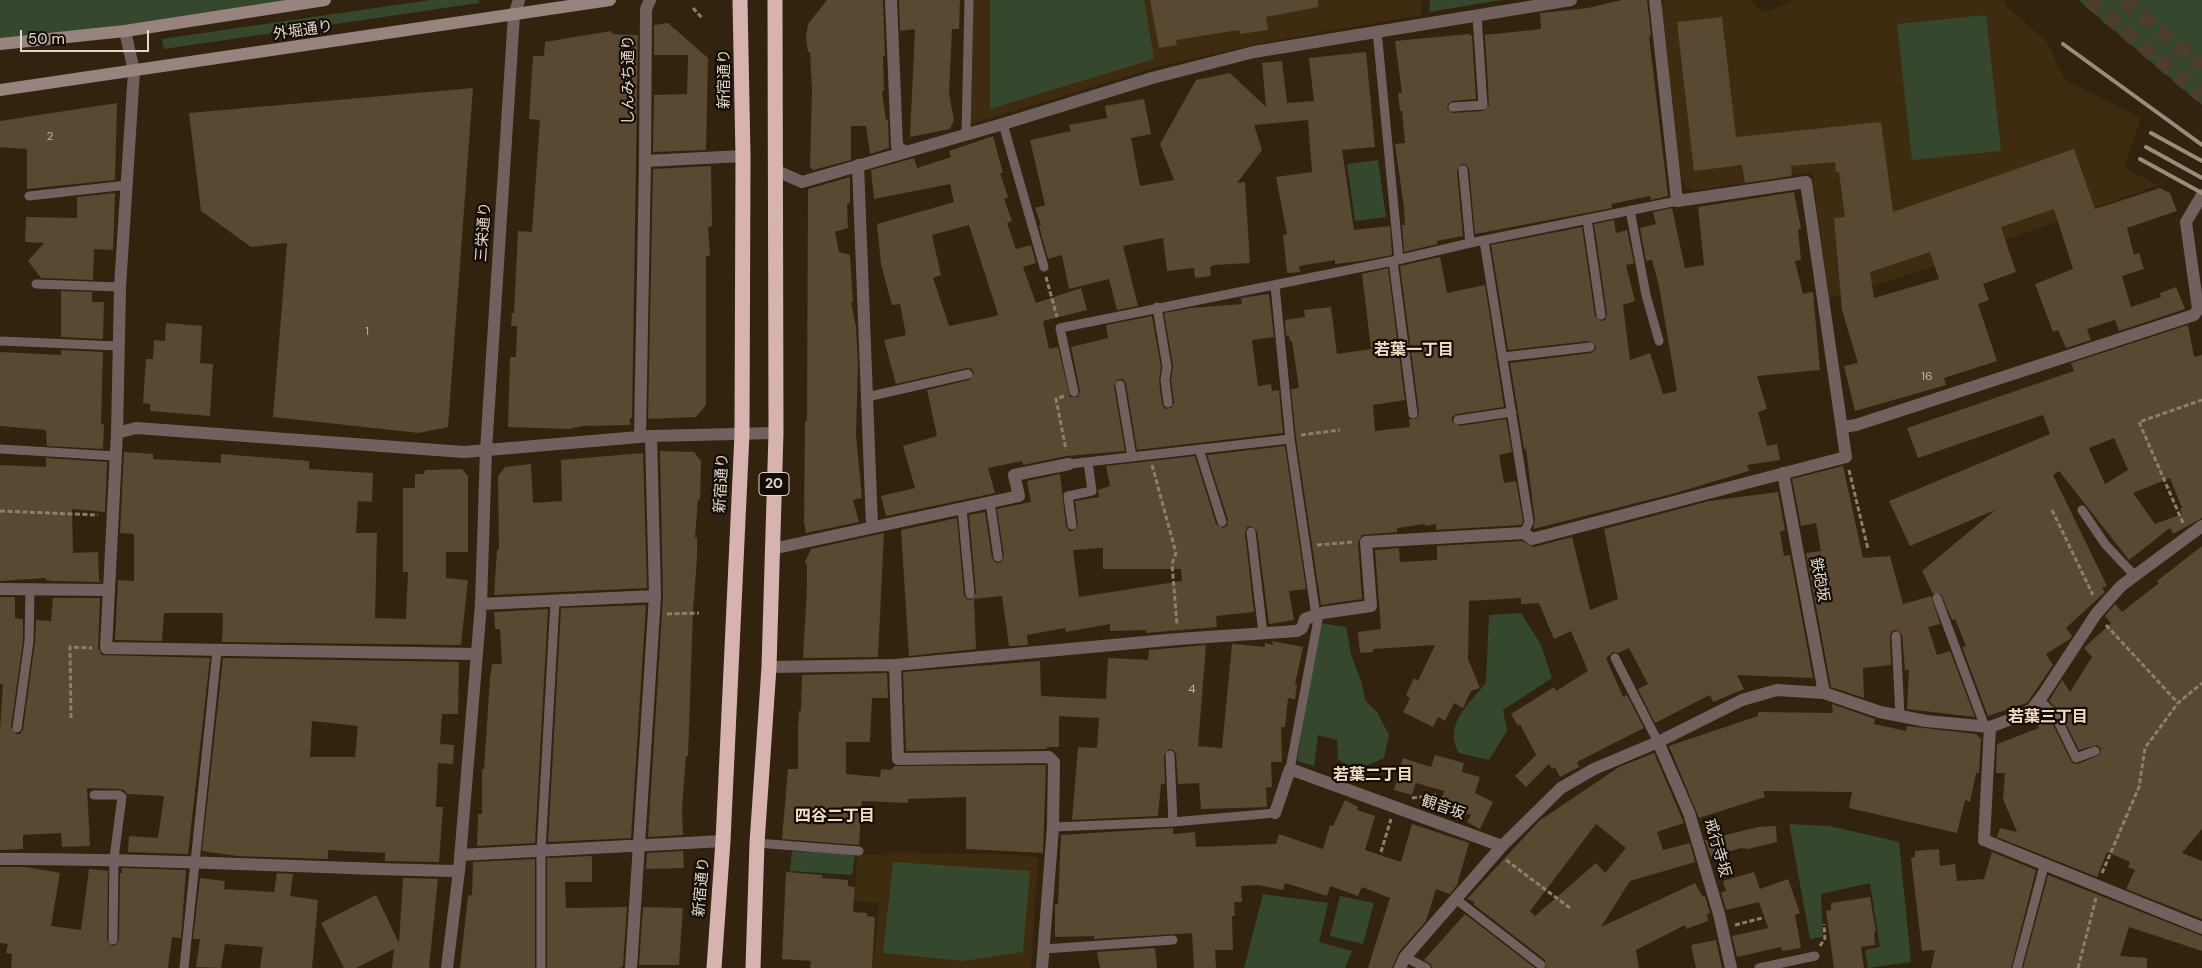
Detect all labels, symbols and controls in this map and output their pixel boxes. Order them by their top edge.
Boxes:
street label: 外堀通り [272,18,334,44]
scale bar [22,20,151,52]
text: 50 m [28,29,65,49]
street label: しんみち通り [620,35,638,125]
street label: 新宿通り [716,49,734,109]
house number: 2 [47,130,53,144]
street label: 三栄通り [473,201,495,263]
house number: 1 [365,325,369,339]
district label: 若葉一丁目 [1374,341,1454,361]
house number: 16 [1921,370,1933,384]
street label: 新宿通り [711,453,733,513]
road number: 20 [759,472,789,496]
street label: 鉄砲坂 [1806,556,1832,604]
house number: 4 [1188,683,1196,697]
district label: 若葉三丁目 [2008,708,2088,728]
district label: 若葉二丁目 [1333,766,1413,786]
street label: 観音坂 [1419,792,1467,824]
district label: 四谷二丁目 [795,807,875,827]
street label: 戒行寺坂 [1700,817,1734,879]
street label: 新宿通り [690,856,714,918]

